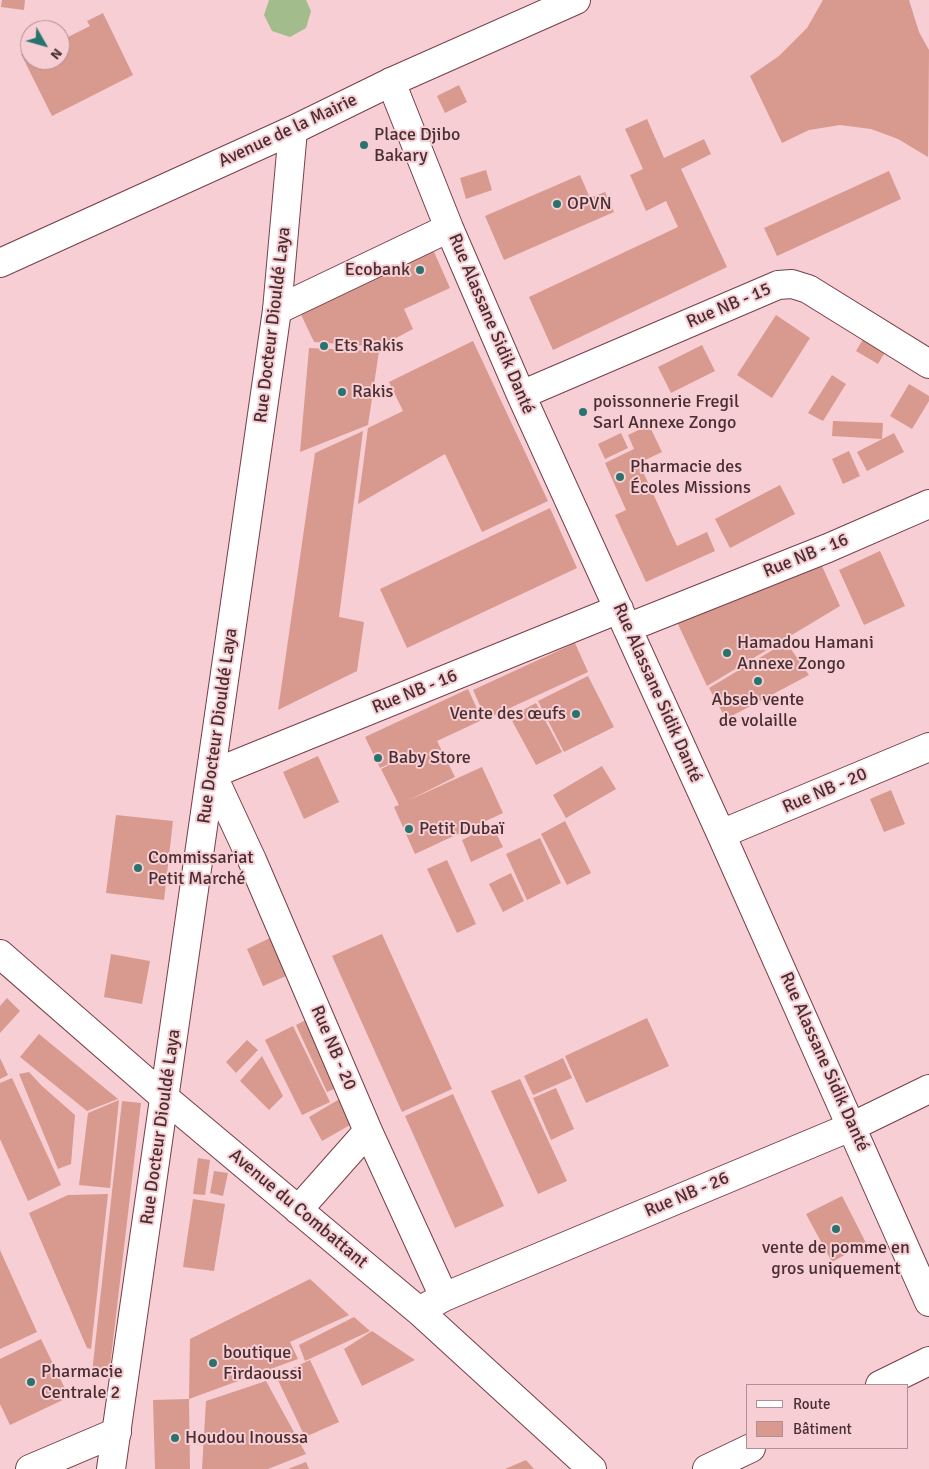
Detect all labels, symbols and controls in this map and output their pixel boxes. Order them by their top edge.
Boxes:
north arrow [20,20,70,70]
text: N [47,45,66,63]
street label: Avenue de la Mairie [215,89,361,173]
place label: Place Djibo Bakary [374,124,460,166]
marker: Place Djibo Bakary [358,139,370,151]
place label: OPVN [567,193,612,215]
marker: OPVN [551,198,563,210]
street label: Rue Docteur Diouldé Laya [250,226,296,424]
street label: Rue Alassane Sidik Danté [443,231,539,417]
place label: Ecobank [345,259,410,281]
marker: Ecobank [414,264,426,276]
street label: Rue NB - 15 [683,278,775,334]
place label: Ets Rakis [334,335,404,357]
marker: Ets Rakis [318,340,330,352]
place label: Rakis [352,381,393,403]
marker: Rakis [336,386,348,398]
place label: poissonnerie Fregil Sarl Annexe Zongo [593,391,739,434]
marker: poissonnerie Fregil Sarl Annexe Zongo [577,406,589,418]
place label: Pharmacie des Écoles Missions [630,456,751,498]
marker: Pharmacie des Écoles Missions [614,471,626,483]
street label: Rue NB - 16 [760,529,852,583]
street label: Rue Alassane Sidik Danté [608,600,706,786]
street label: Rue Docteur Diouldé Laya [194,627,242,825]
place label: Hamadou Hamani Annexe Zongo [737,632,874,674]
marker: Hamadou Hamani Annexe Zongo [721,647,733,659]
street label: Rue NB - 16 [369,665,461,719]
marker: Abseb vente de volaille [752,675,764,687]
place label: Abseb vente de volaille [712,689,804,732]
place label: Vente des œufs [450,703,566,725]
marker: Vente des œufs [570,708,582,720]
place label: Baby Store [388,747,471,769]
marker: Baby Store [372,752,384,764]
street label: Rue NB - 20 [779,763,871,819]
place label: Petit Dubaï [419,818,504,840]
marker: Petit Dubaï [403,823,415,835]
place label: Commissariat Petit Marché [148,847,254,890]
marker: Commissariat Petit Marché [132,862,144,874]
street label: Rue Alassane Sidik Danté [775,969,873,1155]
street label: Rue NB - 20 [305,1002,361,1094]
street label: Rue Docteur Diouldé Laya [137,1028,185,1226]
street label: Avenue du Combattant [224,1145,372,1273]
street label: Rue NB - 26 [641,1167,733,1223]
marker: vente de pomme en gros uniquement [830,1223,842,1235]
place label: vente de pomme en gros uniquement [762,1237,910,1280]
place label: boutique Firdaoussi [223,1342,302,1385]
marker: boutique Firdaoussi [207,1357,219,1369]
place label: Pharmacie Centrale 2 [41,1361,123,1404]
marker: Pharmacie Centrale 2 [25,1376,37,1388]
legend [746,1384,909,1449]
text: Route [793,1395,830,1413]
text: Bâtiment [793,1420,852,1438]
place label: Houdou Inoussa [185,1427,308,1449]
marker: Houdou Inoussa [169,1432,181,1444]

